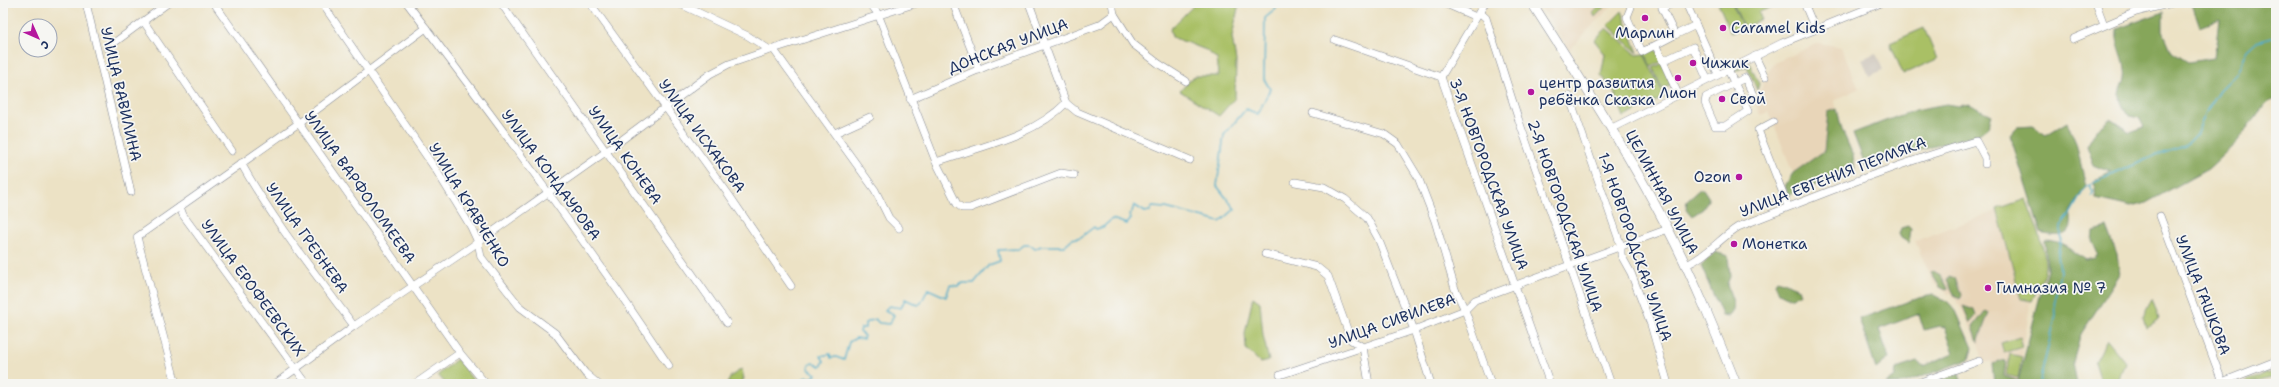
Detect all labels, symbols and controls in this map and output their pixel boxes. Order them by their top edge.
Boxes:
marker: Марлин [1640,13,1650,23]
street label: ДОНСКАЯ УЛИЦА [945,14,1071,78]
north arrow [18,18,58,58]
place label: Caramel Kids [1731,18,1826,38]
place label: Марлин [1615,23,1675,43]
marker: Caramel Kids [1718,23,1728,33]
street label: УЛИЦА ВАВИЛИНА [96,25,146,163]
text: С [37,37,52,53]
place label: Чижик [1701,53,1749,73]
marker: Чижик [1688,58,1698,68]
place label: центр развития ребёнка Сказка [1539,73,1656,110]
marker: Лион [1673,73,1683,83]
street label: УЛИЦА ИСХАКОВА [654,75,750,197]
street label: 3-Я НОВГОРОДСКАЯ УЛИЦА [1445,75,1533,273]
place label: Лион [1659,83,1697,103]
marker: центр развития ребёнка Сказка [1526,87,1536,97]
place label: Свой [1730,89,1766,109]
marker: Свой [1717,94,1727,104]
street label: УЛИЦА КОНЕВА [584,102,666,208]
street label: УЛИЦА КОНДАУРОВА [497,106,605,244]
street label: УЛИЦА ВАРФОЛОМЕЕВА [300,107,420,267]
street label: 2-Я НОВГОРОДСКАЯ УЛИЦА [1523,117,1607,315]
street label: ЦЕЛИННАЯ УЛИЦА [1621,126,1703,258]
street label: УЛИЦА ЕВГЕНИЯ ПЕРМЯКА [1737,132,1929,222]
street label: УЛИЦА КРАВЧЕНКО [424,139,514,271]
street label: 1-Я НОВГОРОДСКАЯ УЛИЦА [1593,150,1677,344]
place label: Ozon [1694,167,1731,187]
marker: Ozon [1734,172,1744,182]
street label: УЛИЦА ГРЕБНЕВА [261,179,353,297]
street label: УЛИЦА ЕРОФЕЕВСКИХ [197,216,310,361]
street label: УЛИЦА ГАШКОВА [2171,232,2235,358]
place label: Монетка [1742,234,1808,254]
marker: Монетка [1729,239,1739,249]
place label: Гимназия № 7 [1996,278,2106,298]
marker: Гимназия № 7 [1983,283,1993,293]
street label: УЛИЦА СИВИЛЕВА [1326,289,1459,353]

